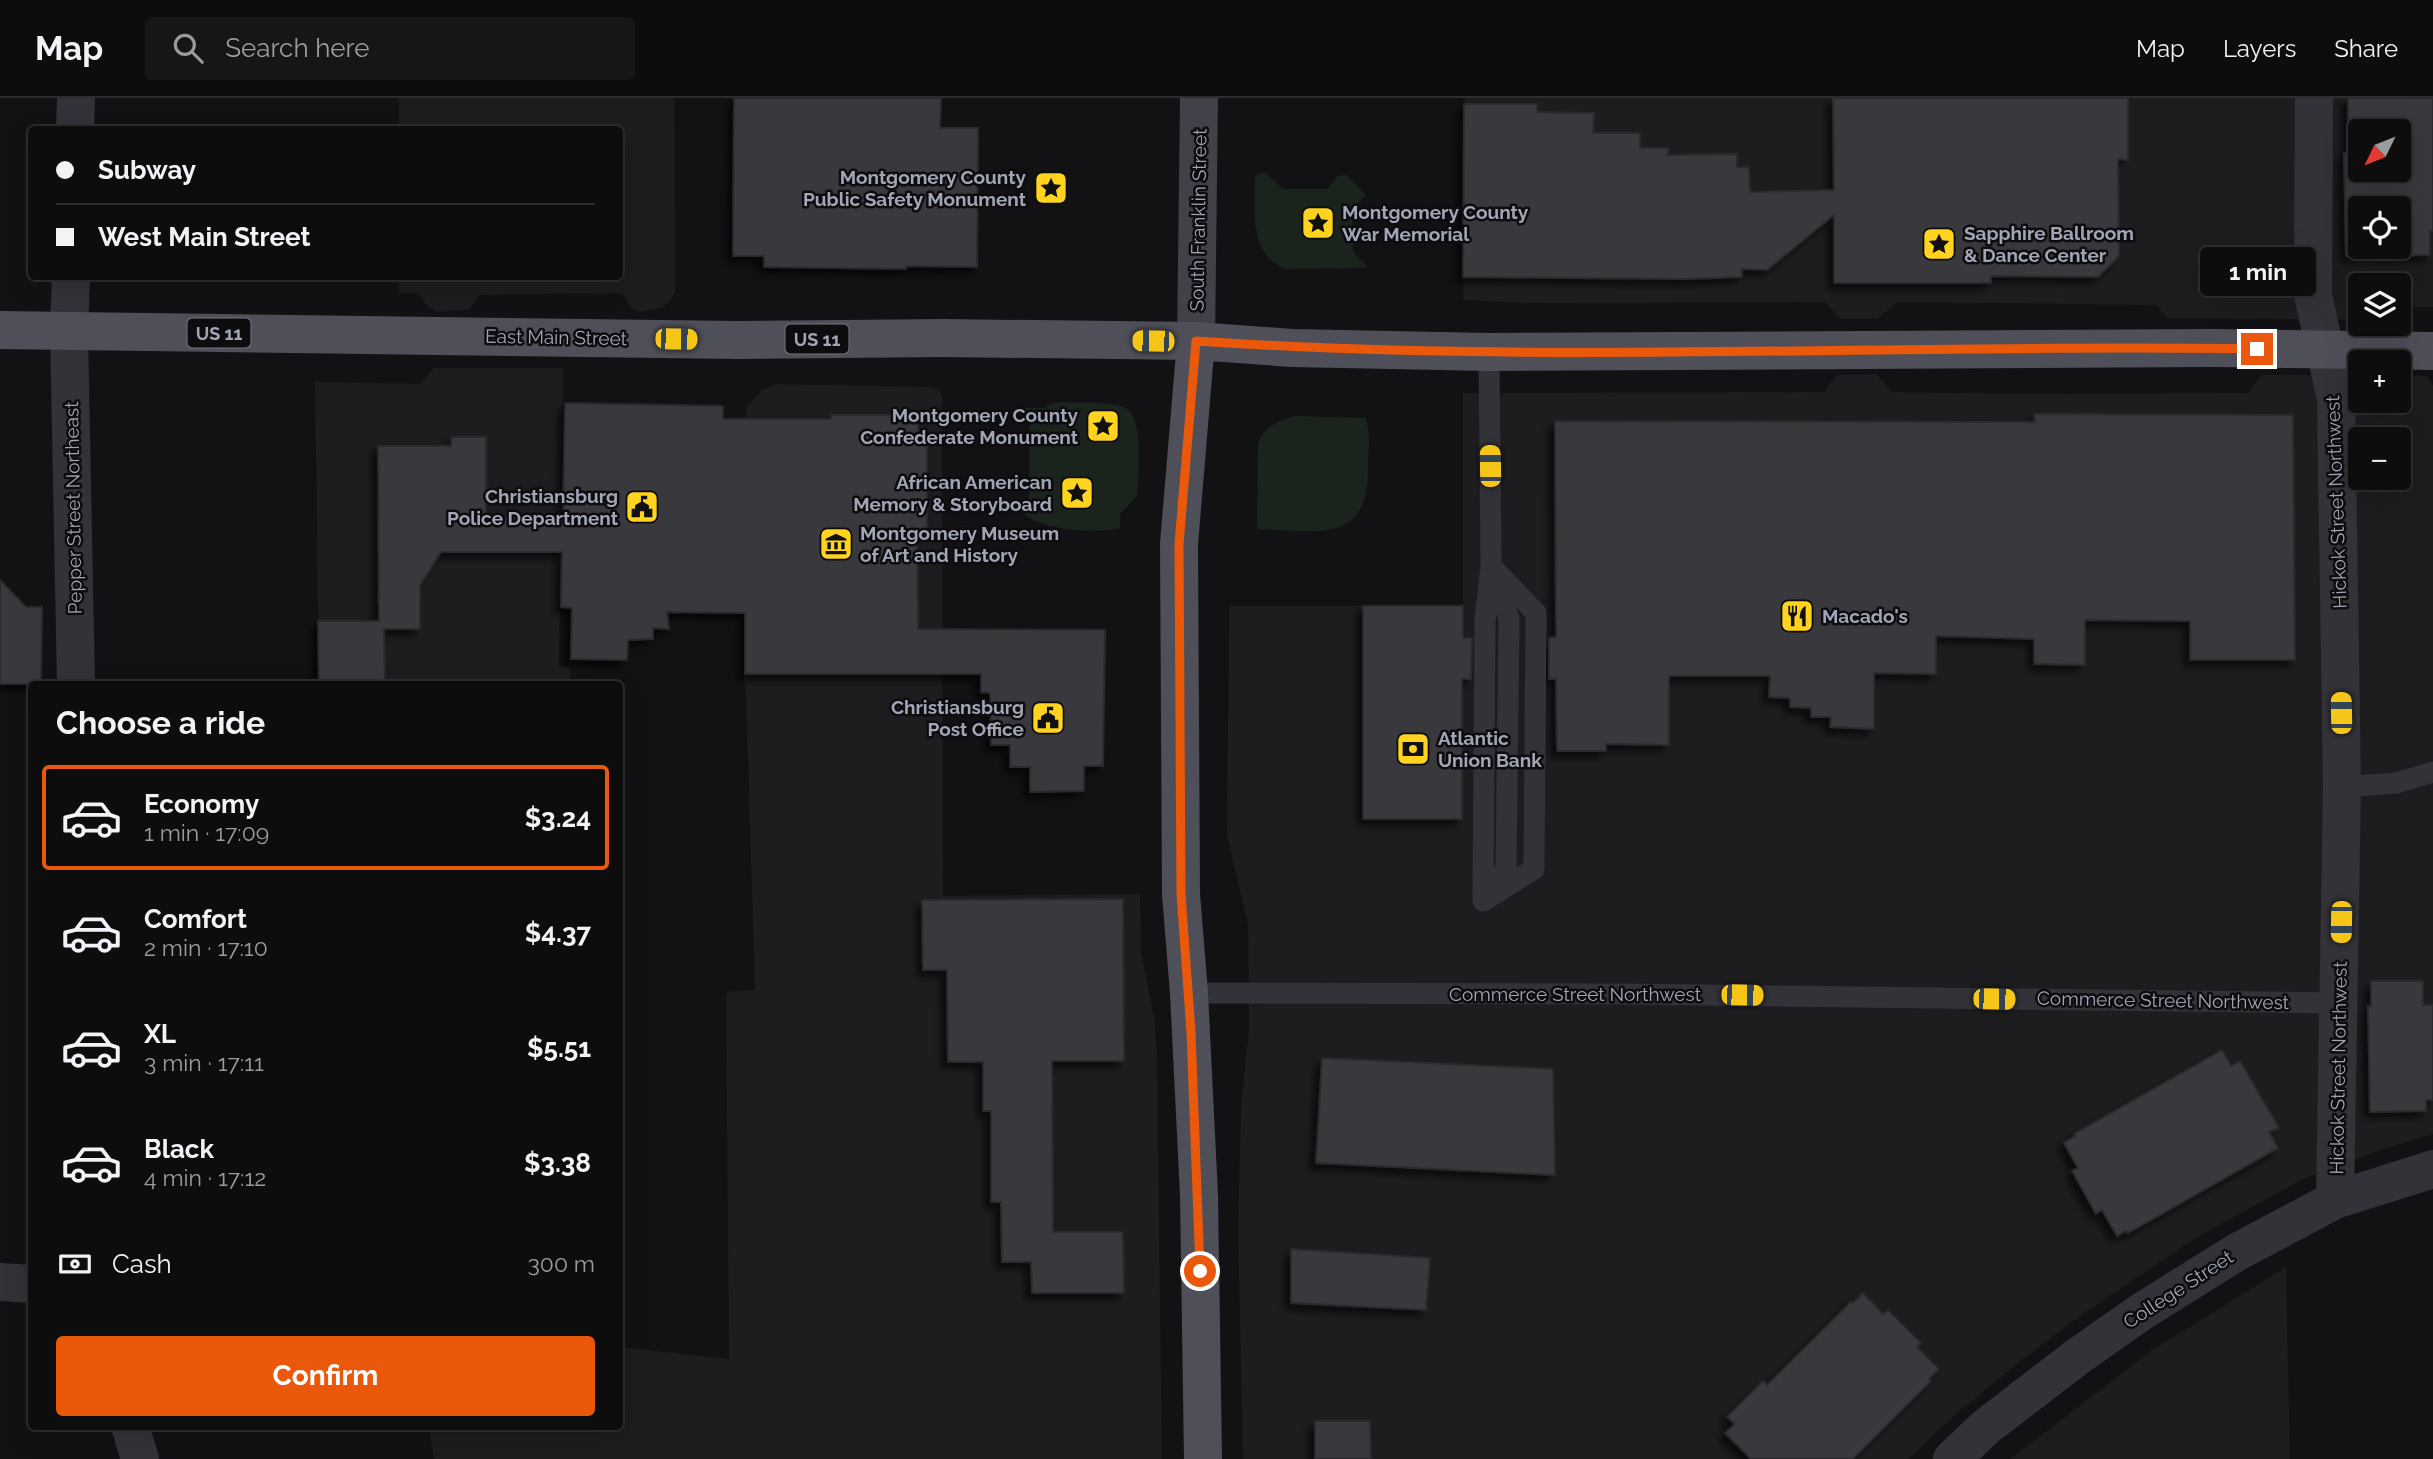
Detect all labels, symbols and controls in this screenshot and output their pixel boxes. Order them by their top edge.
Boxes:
search box [145,17,635,80]
text: Map [35,29,103,68]
icon: search [169,29,207,67]
text: Search here [225,33,370,63]
text: Map [2136,34,2185,63]
text: Layers [2223,34,2296,63]
text: Share [2334,34,2398,63]
north arrow [2348,119,2412,182]
map controls [2348,119,2411,490]
street label: South Franklin Street [1185,128,1211,312]
text: Subway [98,155,196,185]
place label: Montgomery County Public Safety Monument [803,166,1027,210]
place icon: Montgomery County Public Safety Monument [1032,169,1070,207]
button: locate [2348,196,2411,259]
place label: Montgomery County War Memorial [1342,201,1529,245]
place icon: Montgomery County War Memorial [1299,204,1337,242]
text: West Main Street [98,222,310,252]
place label: Sapphire Ballroom & Dance Center [1964,222,2134,266]
place icon: Sapphire Ballroom & Dance Center [1920,225,1958,263]
callout: 1 min [2199,247,2315,296]
text: 1 min [2229,258,2287,285]
button: layers [2348,273,2411,336]
road number: US 11 [188,318,250,347]
street label: East Main Street [485,325,628,349]
road number: US 11 [786,325,848,354]
car [655,328,698,350]
car [1132,330,1175,352]
route end [2241,333,2273,365]
button: + [2348,350,2411,413]
street label: Hickok Street Northwest [2321,394,2351,609]
street label: Pepper Street Northeast [60,401,86,615]
place label: Montgomery County Confederate Monument [860,404,1079,448]
place icon: Montgomery County Confederate Monument [1084,407,1122,445]
button: − [2348,427,2411,490]
car [1480,445,1501,487]
place label: African American Memory & Storyboard [853,471,1052,515]
place icon: African American Memory & Storyboard [1058,474,1096,512]
place label: Christiansburg Police Department [447,485,619,529]
public building icon: Christiansburg Police Department [623,488,661,526]
place label: Montgomery Museum of Art and History [860,522,1059,566]
museum icon: Montgomery Museum of Art and History [817,525,855,563]
restaurant icon: Macado's [1778,597,1816,635]
place label: Macado's [1822,605,1908,627]
car [2331,692,2352,734]
place label: Christiansburg Post Office [891,696,1024,740]
public building icon: Christiansburg Post Office [1029,699,1067,737]
text: Choose a ride [56,704,265,741]
place label: Atlantic Union Bank [1438,727,1542,771]
bank icon: Atlantic Union Bank [1394,730,1432,768]
icon: car [60,786,123,849]
text: Economy [144,789,259,819]
text: $3.24 [525,803,591,833]
text: 1 min · 17:09 [144,819,269,846]
icon: car [60,901,123,964]
car [2331,901,2352,943]
text: Comfort [144,904,247,934]
text: $4.37 [525,918,591,948]
text: 2 min · 17:10 [144,934,268,961]
street label: Hickok Street Northwest [2325,960,2351,1175]
street label: Commerce Street Northwest [1449,983,1702,1005]
car [1721,984,1764,1006]
street label: Commerce Street Northwest [2037,987,2290,1013]
car [1973,988,2016,1010]
icon: car [60,1016,123,1079]
text: XL [144,1019,176,1049]
text: $5.51 [527,1033,591,1063]
text: 3 min · 17:11 [144,1049,264,1076]
icon: car [60,1131,123,1194]
text: Black [144,1134,214,1164]
text: $3.38 [524,1148,591,1178]
text: 4 min · 17:12 [144,1164,266,1191]
icon: cash [56,1245,94,1283]
street label: College Street [2119,1245,2237,1333]
text: Cash [112,1249,172,1279]
text: 300 m [528,1250,595,1277]
route start [1184,1255,1216,1287]
button: Confirm [56,1336,595,1416]

